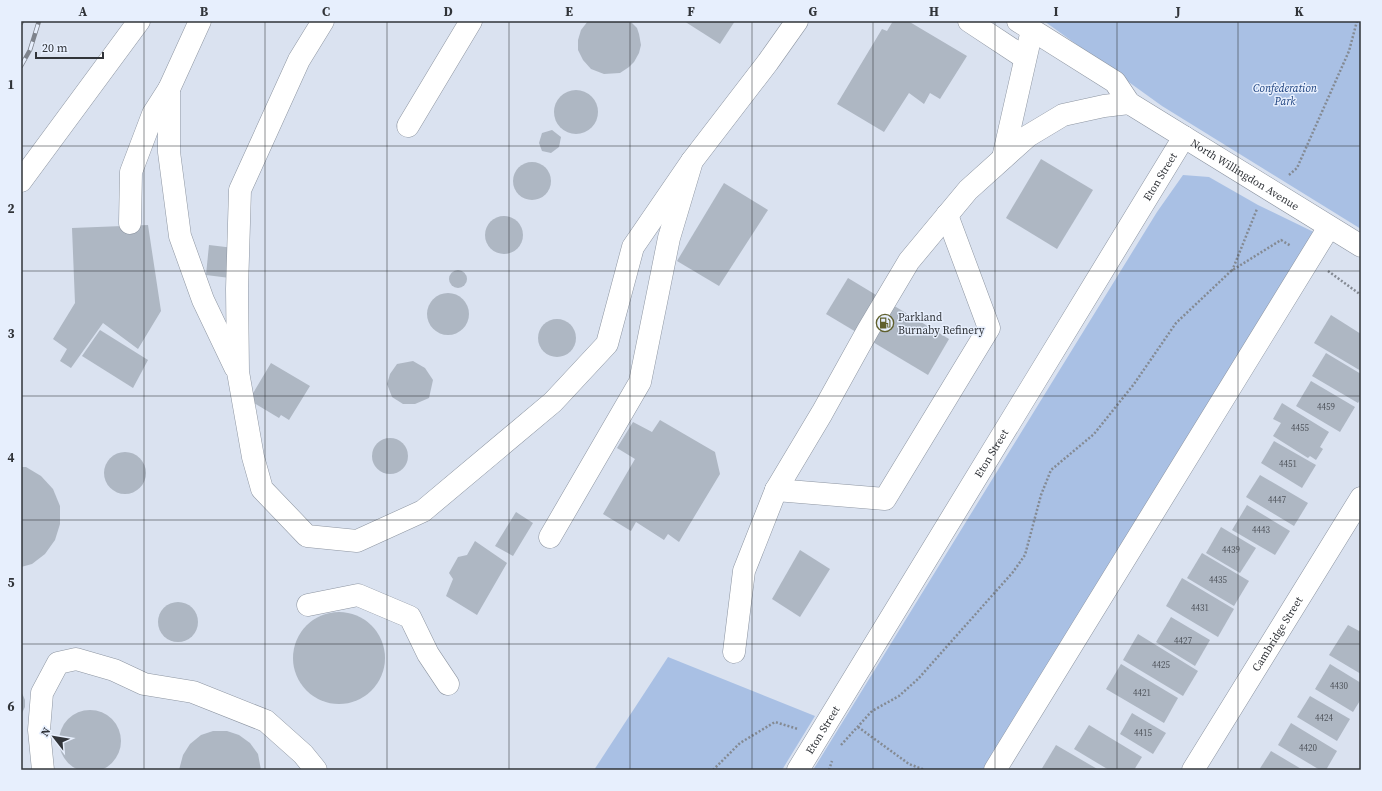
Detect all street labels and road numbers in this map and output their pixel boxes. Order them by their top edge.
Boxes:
street label: North Willingdon Avenue [1188,136,1302,214]
street label: Eton Street [1140,150,1181,204]
street label: Eton Street [971,426,1012,480]
street label: Cambridge Street [1249,594,1306,674]
street label: Eton Street [802,703,844,757]

